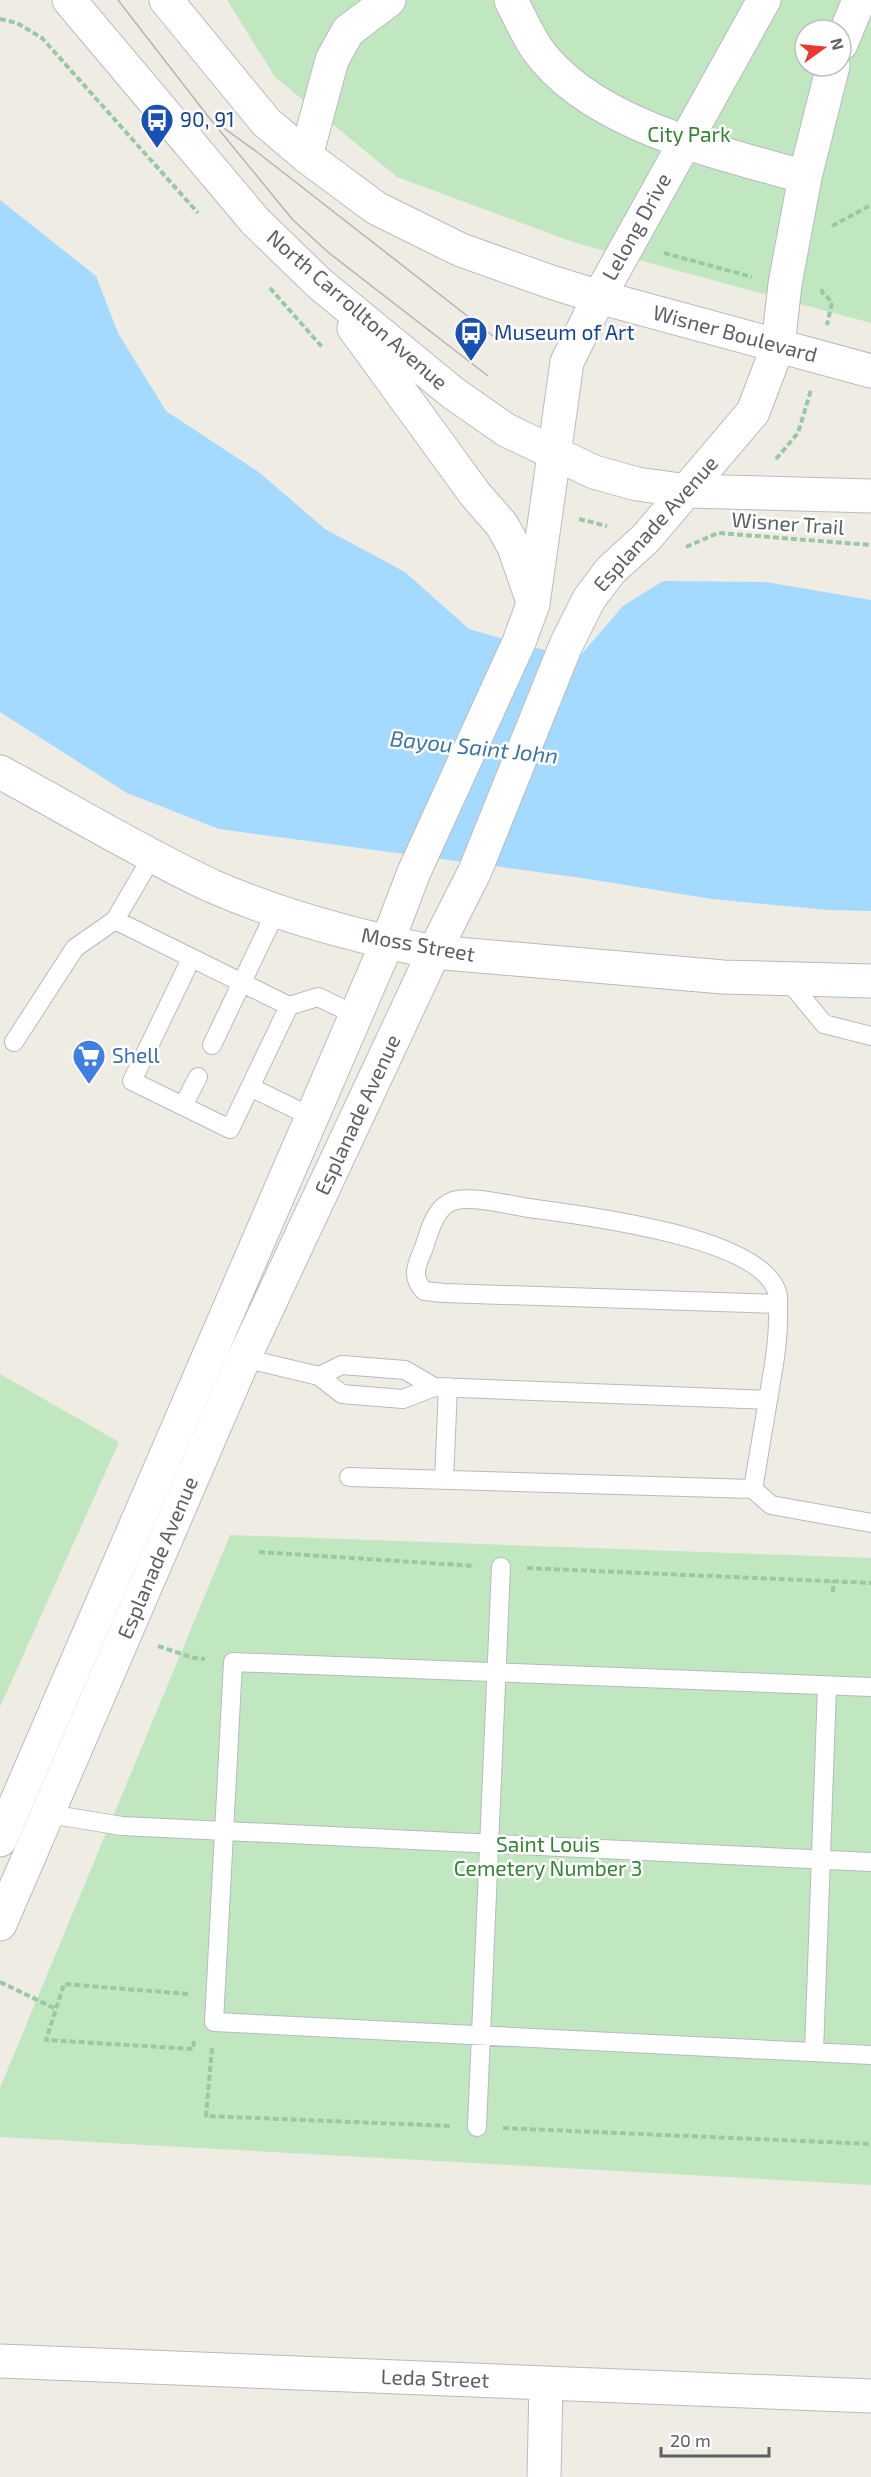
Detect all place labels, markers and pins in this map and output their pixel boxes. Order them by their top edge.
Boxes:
bus stop icon: 90, 91 [139,102,175,149]
place label: 90, 91 [180,106,235,131]
bus stop icon: Museum of Art [453,315,489,362]
place label: Museum of Art [494,319,635,344]
supermarket icon: Shell [71,1038,107,1085]
place label: Shell [112,1042,160,1067]

